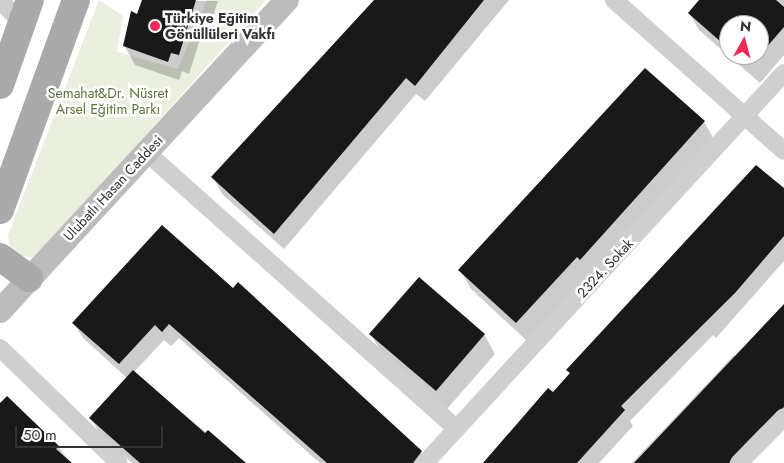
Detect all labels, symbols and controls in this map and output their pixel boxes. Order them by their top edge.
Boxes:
place label: Türkiye Eğitim Gönüllüleri Vakfı [165,10,275,42]
north arrow [719,15,769,65]
text: N [739,16,752,37]
marker: Türkiye Eğitim Gönüllüleri Vakfı [149,20,161,32]
park label: Semahat&Dr. Nüsret Arsel Eğitim Parkı [48,85,168,118]
street label: Ulubatlı Hasan Caddesi [60,132,166,244]
street label: 2324. Sokak [573,235,637,301]
scale bar [18,416,165,448]
text: 50 m [23,424,57,446]

